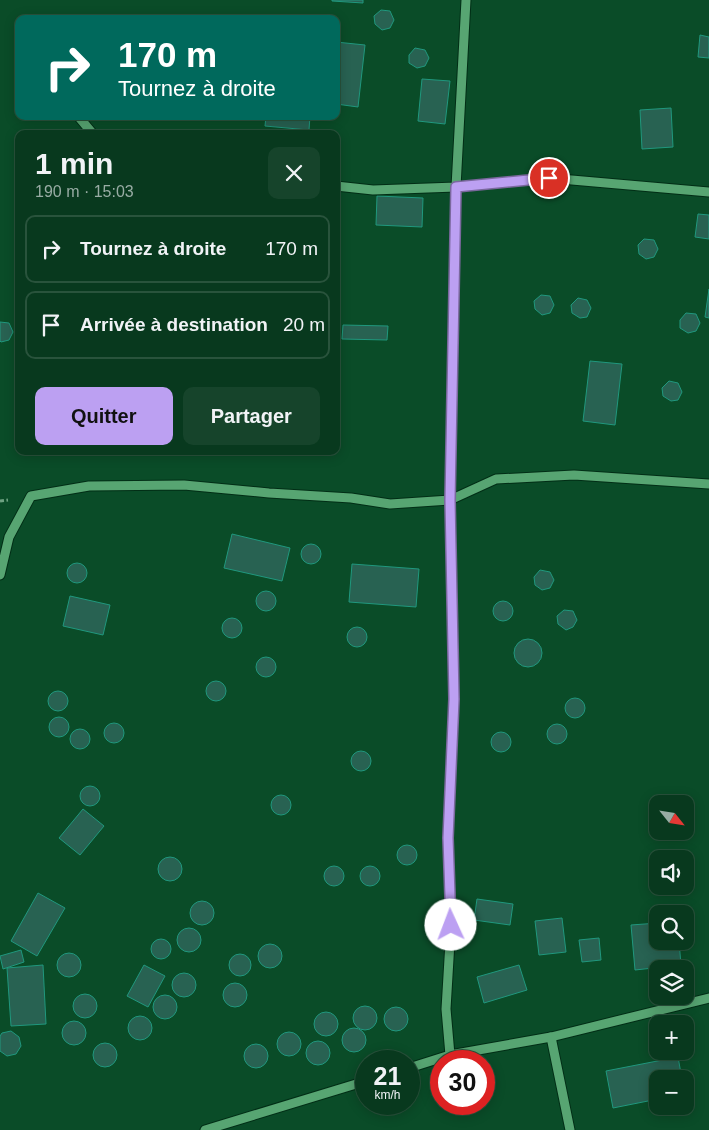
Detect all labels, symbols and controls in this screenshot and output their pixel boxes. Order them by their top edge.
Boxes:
icon: right [35,35,100,100]
text: 170 m [118,35,217,74]
text: Tournez à droite [118,76,276,101]
text: 1 min [35,147,113,180]
button: close [268,147,320,199]
pin [528,157,570,199]
icon: arrive [535,164,563,192]
text: 190 m · 15:03 [35,183,134,200]
icon: right [37,235,65,263]
text: Tournez à droite [80,238,226,259]
text: 170 m [265,238,318,259]
icon: arrive [37,311,65,339]
text: Arrivée à destination [80,314,268,335]
text: 20 m [283,314,325,335]
button: Quitter [35,387,173,445]
button: Partager [183,387,320,445]
north arrow [649,795,694,840]
map controls [649,795,694,1115]
button: sound [649,850,694,895]
position arrow [424,898,476,950]
button: search [649,905,694,950]
button: layers [649,960,694,1005]
button: + [649,1015,694,1060]
speed limit sign: 30 [430,1050,495,1115]
text: 21 [374,1062,401,1090]
button: − [649,1070,694,1115]
text: km/h [374,1088,401,1102]

